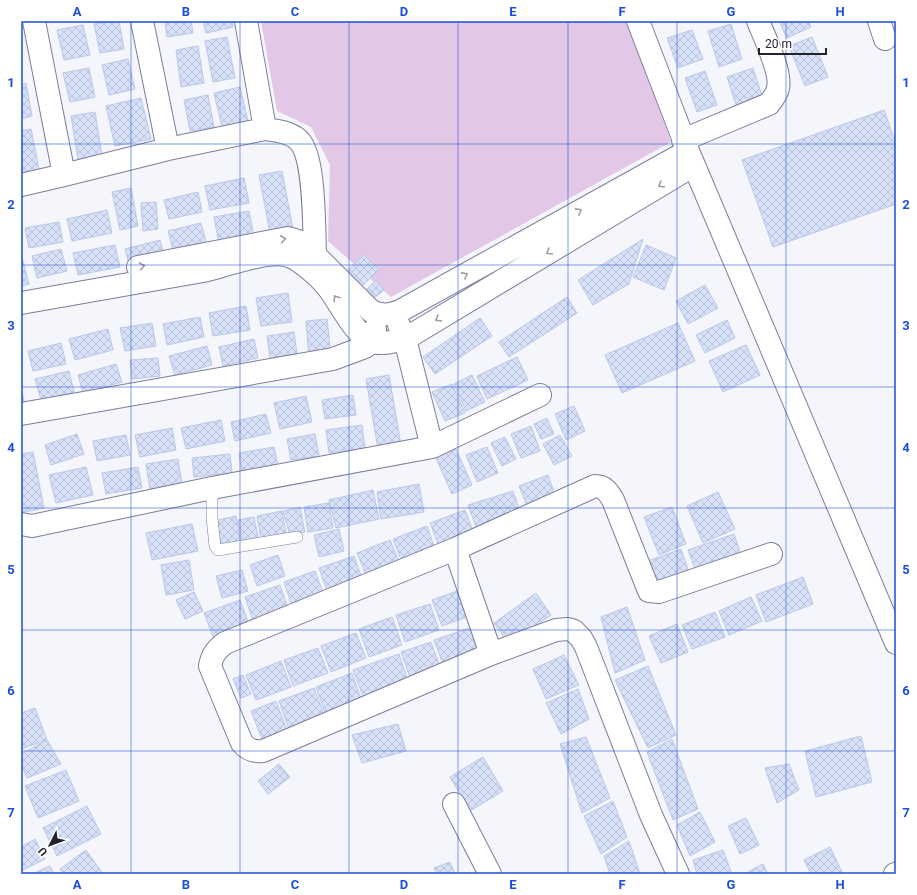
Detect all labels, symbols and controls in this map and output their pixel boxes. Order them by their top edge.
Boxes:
text: A [73,4,82,19]
text: B [182,4,190,19]
text: C [291,4,300,19]
text: D [400,4,408,19]
text: E [509,4,517,19]
text: F [618,4,626,19]
text: G [727,4,736,19]
text: H [835,4,845,19]
scale bar [759,30,826,56]
text: 20 m [765,37,792,51]
text: 1 [7,75,15,90]
text: 1 [902,75,910,90]
one-way arrow [658,180,665,188]
text: 2 [7,197,15,212]
text: 2 [902,197,910,212]
one-way arrow [575,209,582,216]
one-way arrow [280,235,286,244]
one-way arrow [546,247,553,255]
one-way arrow [139,263,145,271]
one-way arrow [461,272,468,279]
one-way arrow [333,295,340,302]
one-way arrow [435,315,442,322]
text: 3 [7,318,15,333]
text: 3 [902,318,910,333]
text: 4 [7,440,15,455]
text: 4 [902,440,910,455]
text: 5 [7,562,15,577]
text: 5 [902,562,910,577]
text: 6 [7,683,15,698]
text: 6 [902,683,910,698]
text: 7 [7,805,15,820]
text: 7 [902,805,910,820]
north arrow [30,825,70,865]
text: U [36,844,50,858]
text: A [73,877,82,892]
text: B [182,877,190,892]
text: C [291,877,300,892]
text: D [400,877,408,892]
text: E [509,877,517,892]
text: F [618,877,626,892]
text: G [727,877,736,892]
text: H [835,877,845,892]

